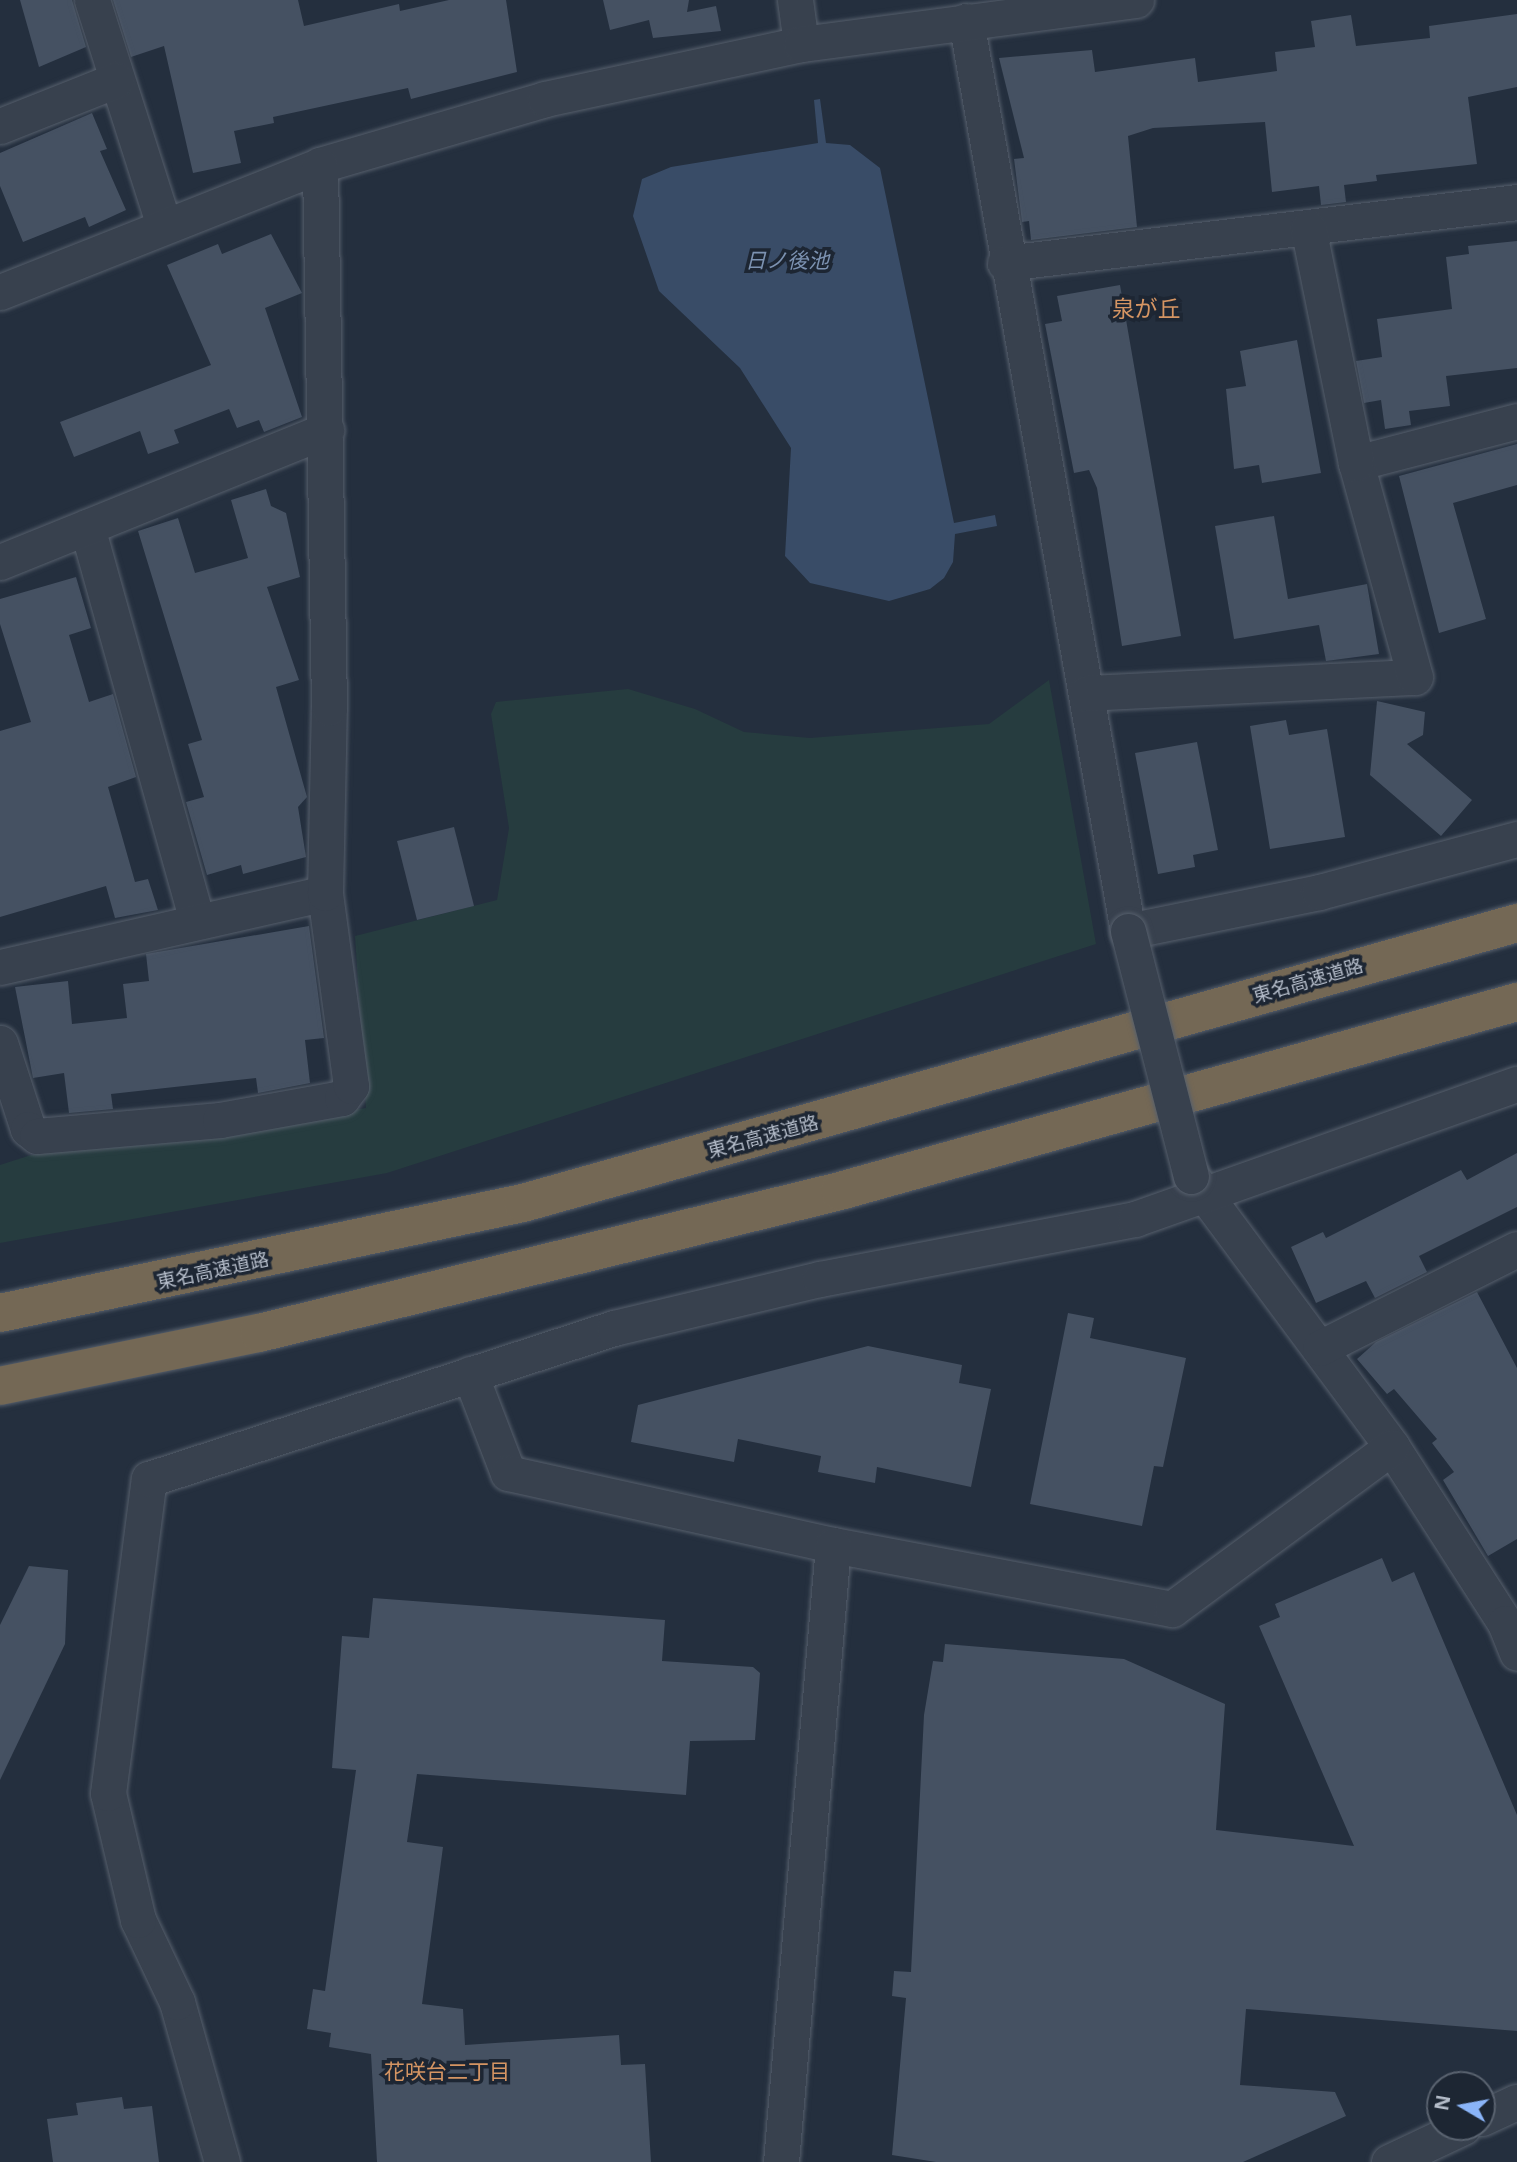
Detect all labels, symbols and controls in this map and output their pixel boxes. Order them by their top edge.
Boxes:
water label: 日ノ後池 [745,247,829,273]
district label: 泉が丘 [1112,294,1180,322]
street label: 東名高速道路 [1250,954,1366,1008]
street label: 東名高速道路 [705,1111,821,1163]
street label: 東名高速道路 [155,1248,271,1294]
district label: 花咲台二丁目 [384,2058,510,2084]
north arrow [1426,2071,1496,2141]
text: N [1428,2093,1456,2113]

